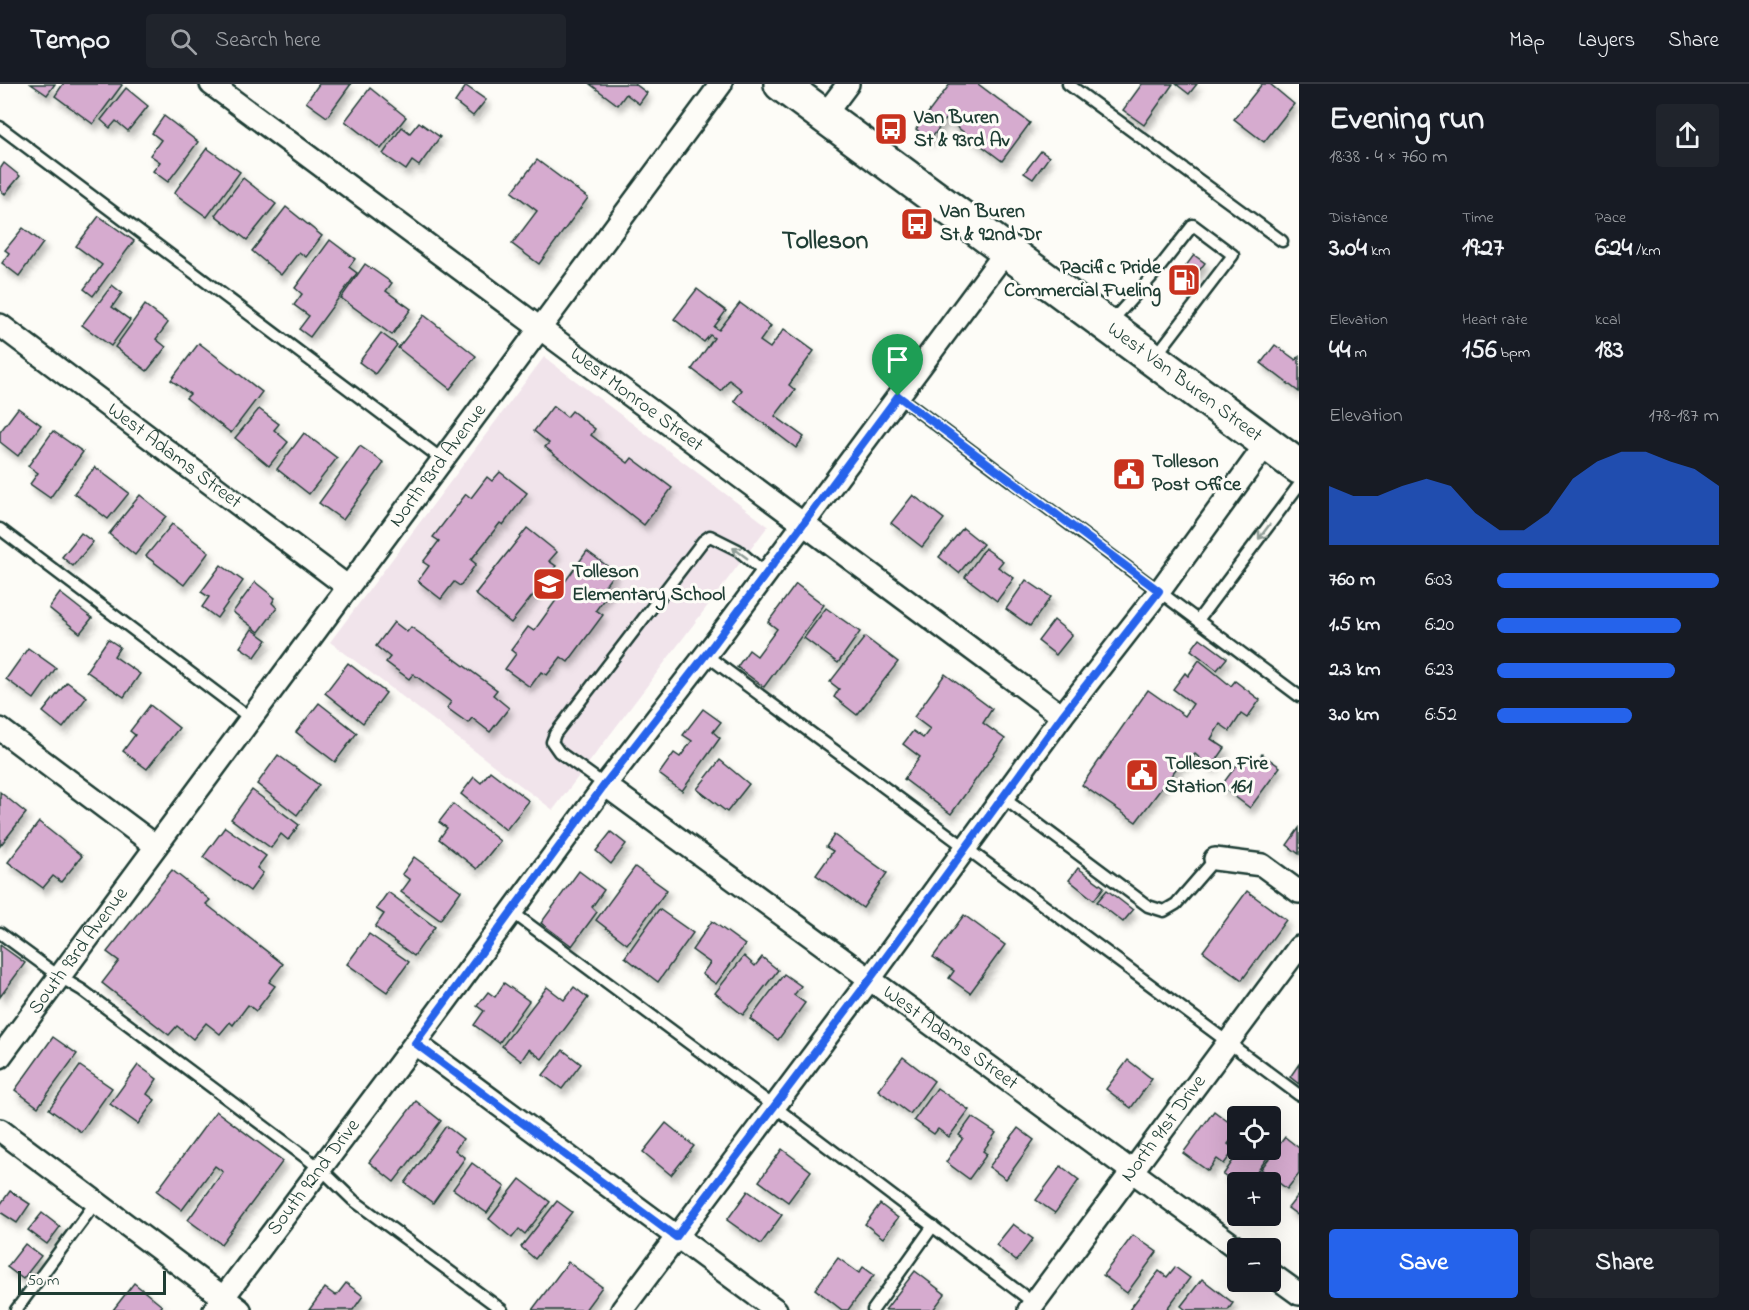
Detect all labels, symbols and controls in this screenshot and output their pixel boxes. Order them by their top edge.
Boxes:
search box [146,14,566,68]
text: Tempo [30,21,110,62]
icon: search [167,25,200,58]
text: Search here [215,25,321,57]
text: Map [1509,26,1545,56]
text: Layers [1578,26,1635,56]
text: Share [1668,26,1719,56]
text: Evening run [1329,96,1484,144]
place label: Van Buren St & 93rd Av [913,104,1011,156]
button: share [1656,104,1719,167]
bus stop icon: Van Buren St & 93rd Av [873,111,909,147]
text: 18:38 · 4 × 760 m [1329,143,1448,172]
place label: Van Buren St & 92nd Dr [939,198,1042,250]
bus stop icon: Van Buren St & 92nd Dr [899,206,935,242]
text: Distance [1329,206,1388,230]
text: Time [1462,206,1494,230]
text: Pace [1595,206,1626,230]
district label: Tolleson [782,223,868,261]
text: 3.04 [1329,230,1367,268]
text: 19:27 [1462,230,1504,268]
text: 6:24 [1595,230,1632,268]
text: km [1367,239,1390,263]
text: /km [1632,239,1661,263]
place label: Pacific Pride Commercial Fueling [1004,254,1162,307]
fuel station icon: Pacific Pride Commercial Fueling [1166,262,1202,298]
text: Elevation [1329,308,1388,332]
text: Heart rate [1462,308,1528,332]
text: kcal [1595,308,1620,332]
street label: West Van Buren Street [1101,315,1269,450]
text: 44 [1329,332,1350,370]
text: 156 [1462,332,1497,370]
text: 183 [1595,332,1624,370]
pin [872,334,923,396]
street label: West Monroe Street [564,341,710,459]
text: m [1350,341,1367,365]
text: bpm [1497,341,1530,365]
icon: arrive [881,343,914,376]
street label: West Adams Street [101,396,248,517]
street label: North 93rd Avenue [382,398,494,534]
text: Elevation [1329,402,1403,431]
text: 178–187 m [1649,402,1719,431]
place label: Tolleson Post Office [1152,448,1242,500]
public building icon: Tolleson Post Office [1111,456,1147,492]
one-way arrow [1258,524,1270,540]
one-way arrow [732,546,748,559]
place label: Tolleson Elementary School [572,558,725,611]
school or university icon: Tolleson Elementary School [531,566,567,602]
text: 760 m [1329,566,1375,595]
text: 6:03 [1425,566,1452,595]
text: 1.5 km [1329,611,1380,640]
text: 6:20 [1425,611,1454,640]
text: 2.3 km [1329,656,1381,685]
text: 6:23 [1425,656,1454,685]
text: 3.0 km [1329,701,1379,730]
text: 6:52 [1425,701,1457,730]
place label: Tolleson Fire Station 161 [1165,750,1269,802]
public building icon: Tolleson Fire Station 161 [1124,757,1160,793]
street label: South 93rd Avenue [22,881,136,1021]
street label: West Adams Street [876,978,1024,1098]
street label: North 91st Drive [1114,1069,1214,1188]
map controls [1227,1106,1281,1292]
button: locate [1227,1106,1281,1160]
street label: South 92nd Drive [260,1113,367,1242]
button: + [1227,1172,1281,1226]
button: Save [1329,1229,1518,1298]
button: Share [1530,1229,1719,1298]
button: − [1227,1238,1281,1292]
scale bar [18,1268,166,1296]
text: 50 m [27,1269,59,1293]

